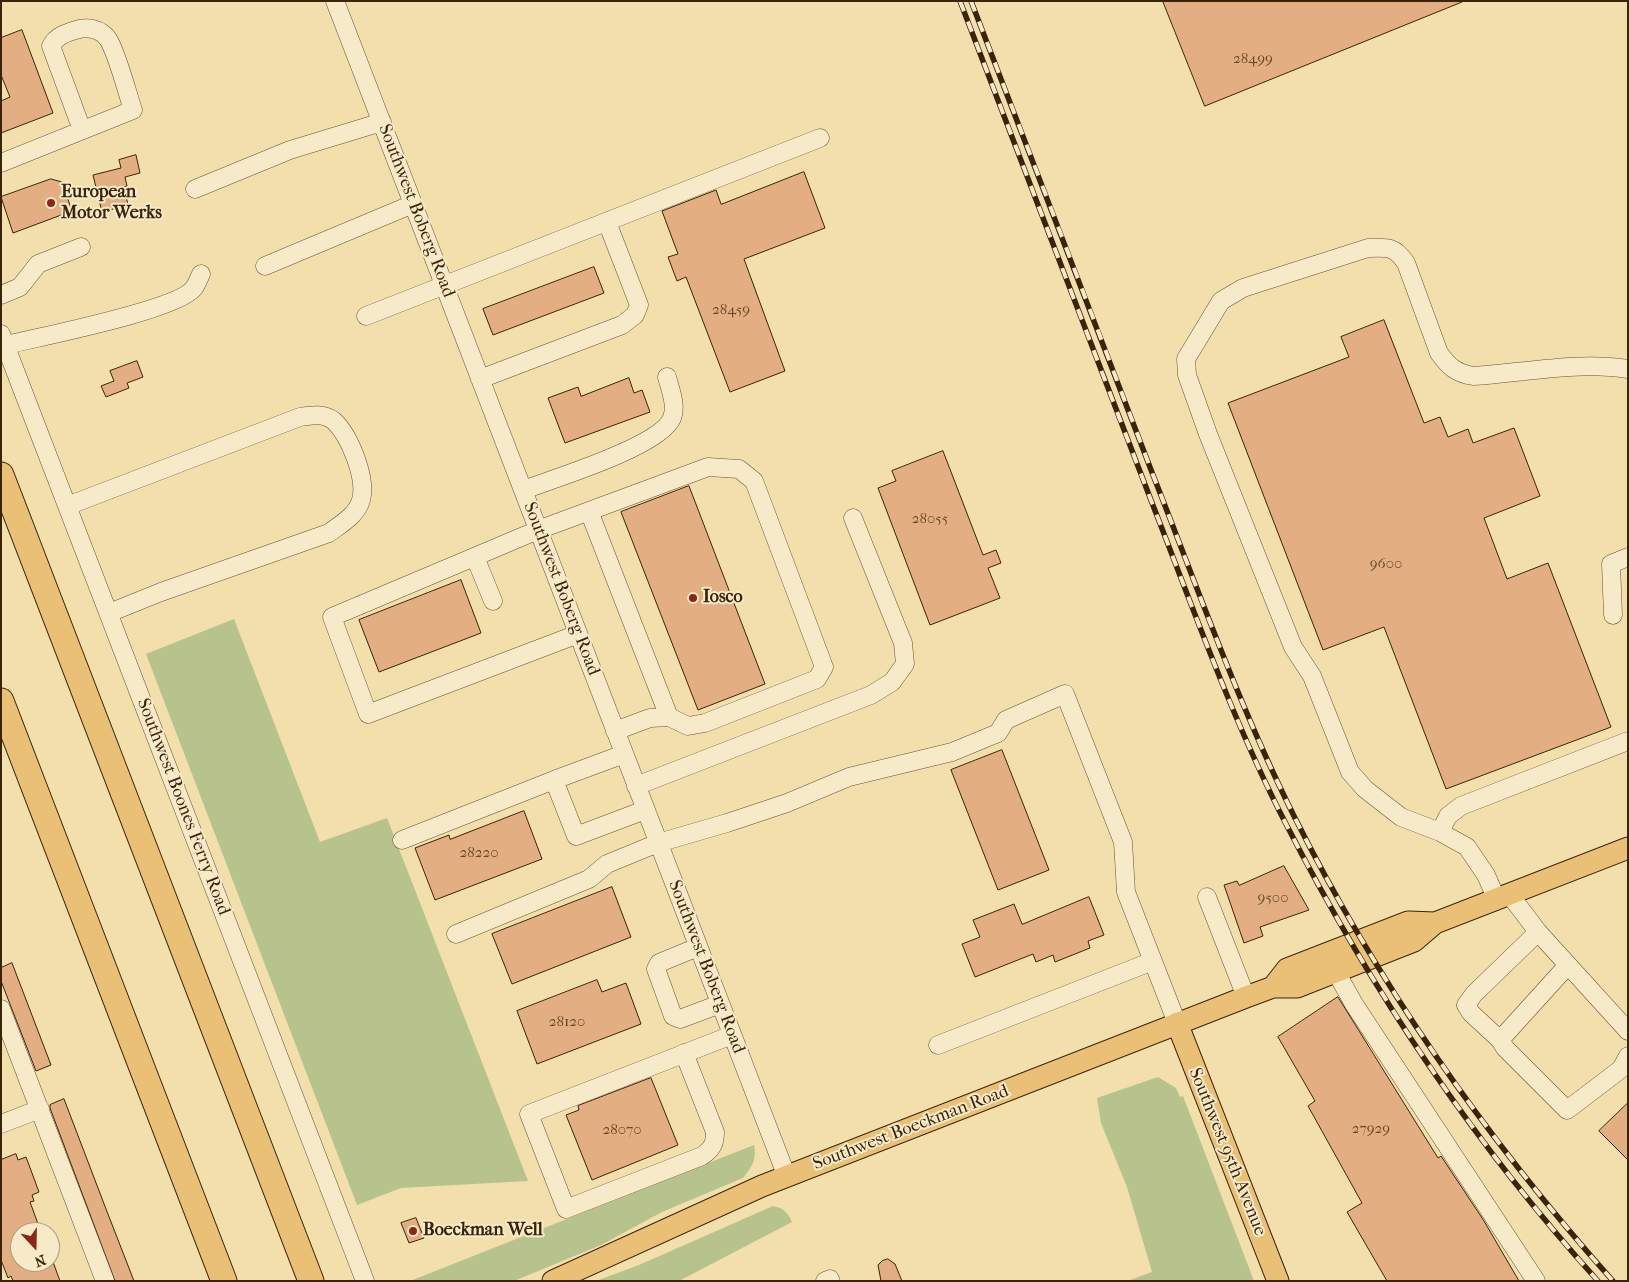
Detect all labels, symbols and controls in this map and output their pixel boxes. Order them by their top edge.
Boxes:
house number: 28499 [1233,50,1273,68]
street label: Southwest Boberg Road [373,121,459,301]
place label: European Motor Werks [61,182,162,224]
marker: European Motor Werks [45,197,57,209]
house number: 28459 [712,301,750,319]
street label: Southwest Boberg Road [518,499,604,679]
house number: 28055 [912,510,948,528]
house number: 9600 [1370,555,1402,573]
place label: Iosco [703,587,743,609]
marker: Iosco [687,592,699,604]
street label: Southwest Boones Ferry Road [132,696,234,918]
house number: 28220 [460,844,498,862]
street label: Southwest Boberg Road [663,877,749,1057]
house number: 9500 [1258,889,1288,907]
house number: 28120 [549,1013,585,1031]
street label: Southwest 95th Avenue [1183,1065,1271,1239]
street label: Southwest Boeckman Road [810,1081,1012,1175]
house number: 27929 [1352,1120,1390,1138]
house number: 28070 [603,1121,641,1139]
place label: Boeckman Well [423,1220,543,1242]
north arrow [10,1222,60,1272]
marker: Boeckman Well [407,1225,419,1237]
text: N [32,1251,48,1270]

